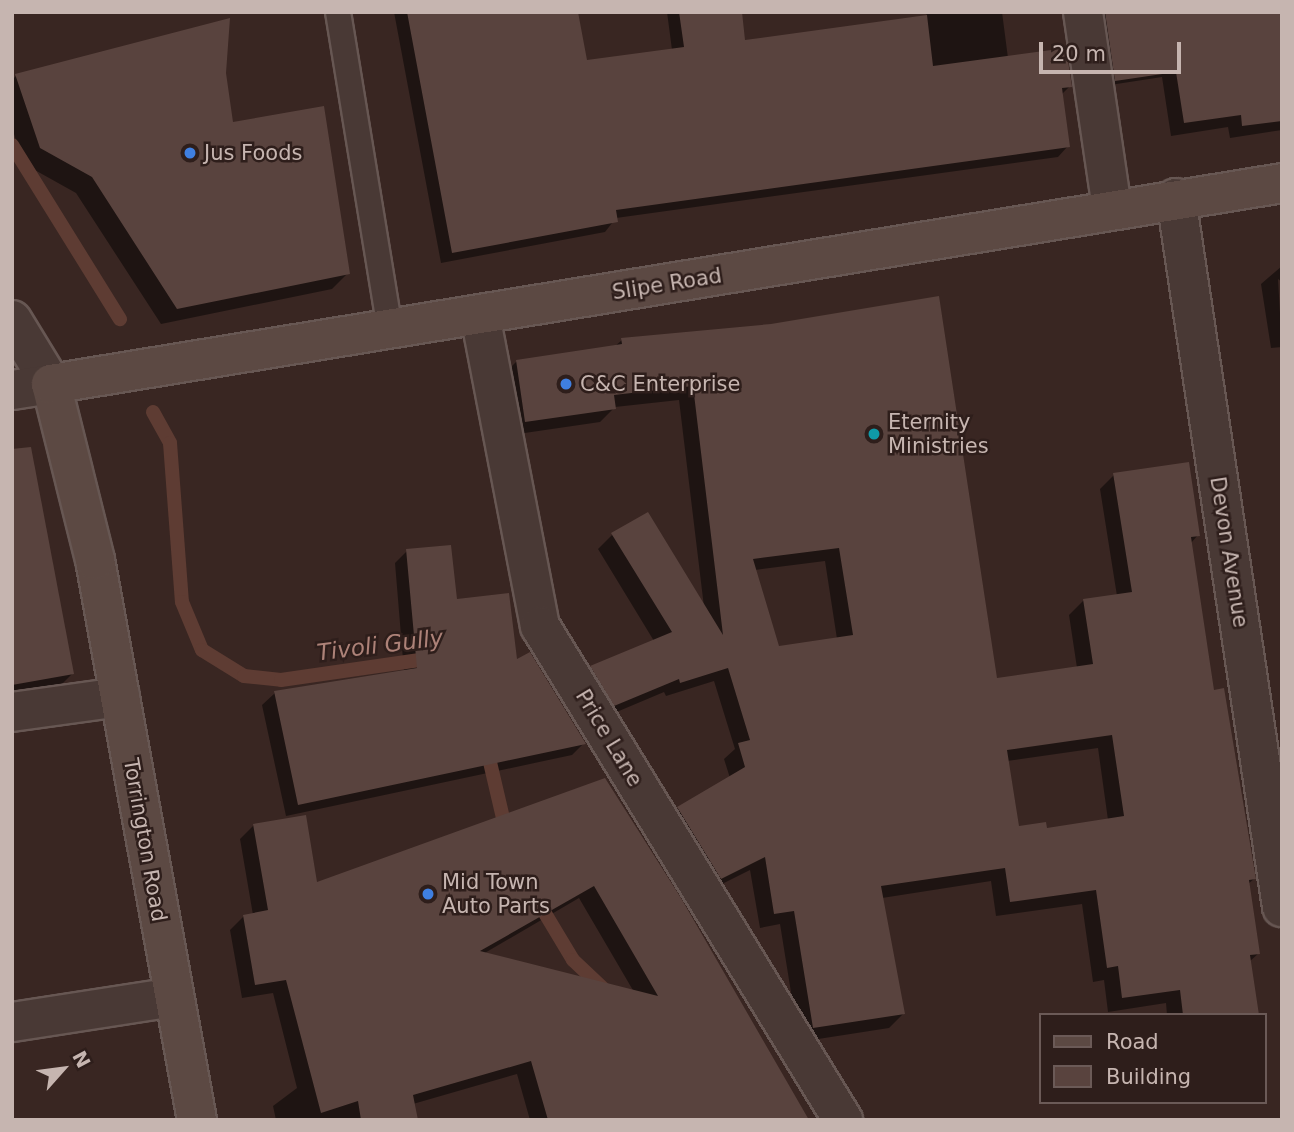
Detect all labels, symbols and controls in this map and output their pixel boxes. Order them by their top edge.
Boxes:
scale bar [1042,28,1184,72]
text: 20 m [1052,42,1106,66]
place label: Jus Foods [204,140,302,166]
marker: Jus Foods [182,145,198,161]
street label: Slipe Road [610,263,724,305]
place label: C&C Enterprise [580,371,740,397]
marker: C&C Enterprise [558,376,574,392]
place label: Eternity Ministries [888,409,989,459]
marker: Eternity Ministries [866,426,882,442]
street label: Devon Avenue [1205,475,1253,629]
water label: Tivoli Gully [315,624,445,666]
street label: Price Lane [570,685,648,791]
street label: Torrington Road [118,756,172,924]
place label: Mid Town Auto Parts [442,869,550,919]
marker: Mid Town Auto Parts [420,886,436,902]
legend [1038,1013,1266,1104]
text: Road [1106,1030,1159,1054]
north arrow [28,1034,98,1104]
text: N [68,1047,95,1071]
text: Building [1106,1065,1191,1089]

